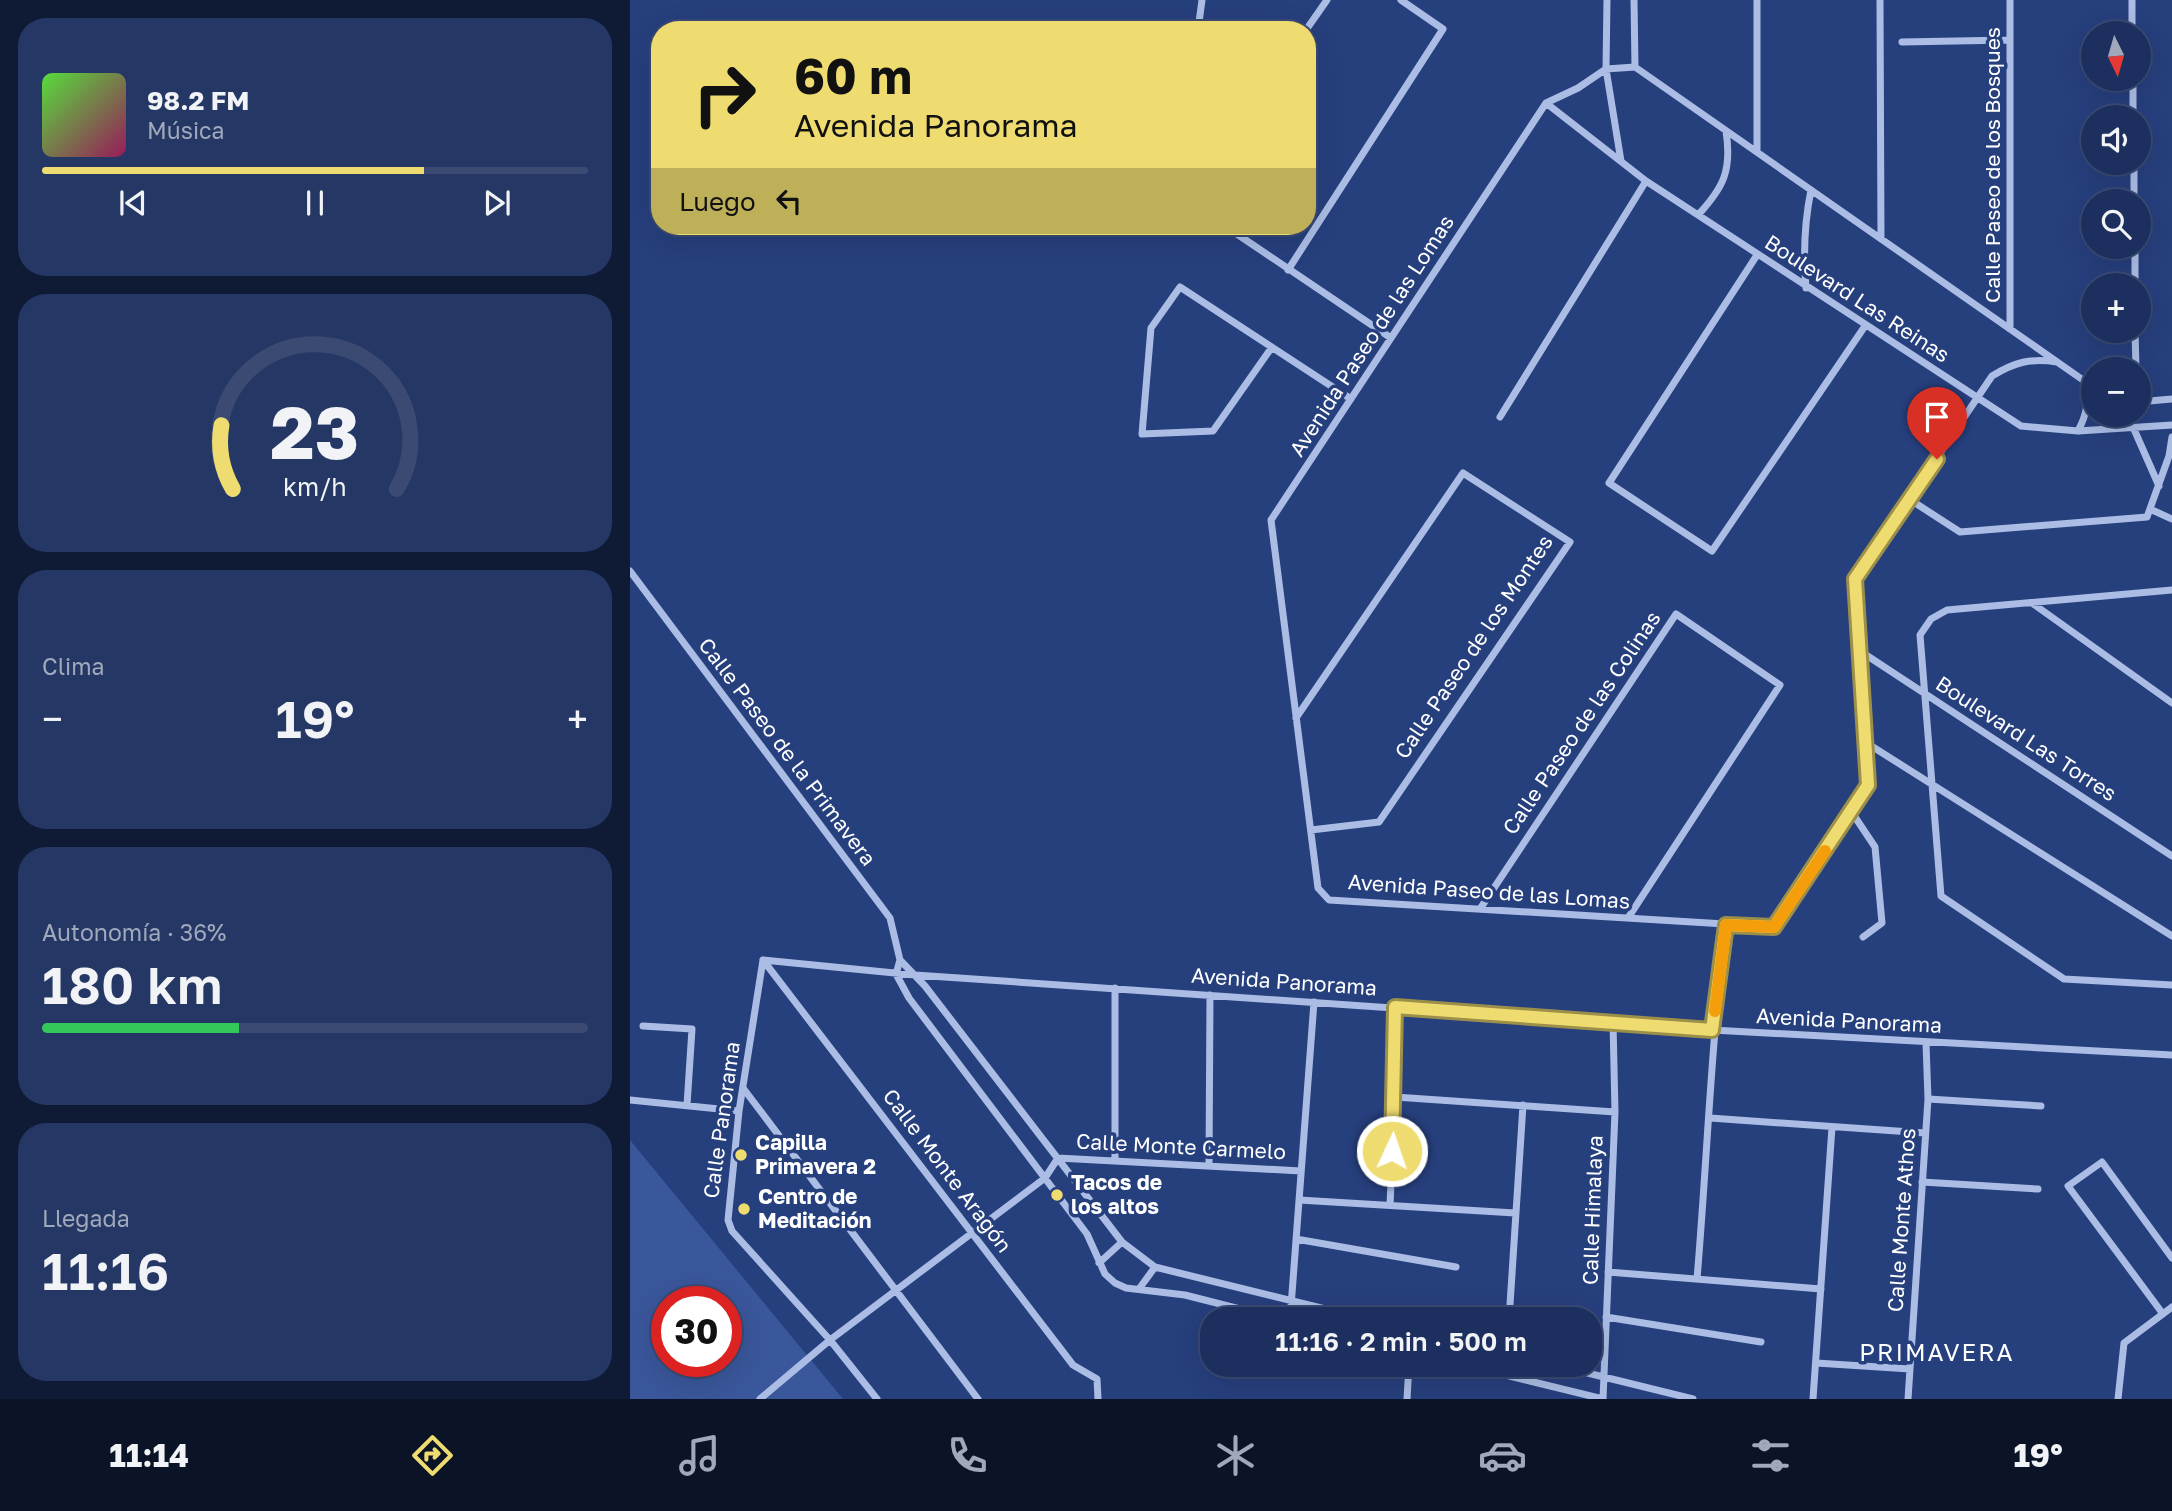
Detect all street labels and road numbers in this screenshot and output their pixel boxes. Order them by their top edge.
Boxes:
street label: Calle Paseo de los Bosques [1979,27,2005,303]
street label: Avenida Paseo de las Lomas [1283,210,1459,461]
street label: Boulevard Las Reinas [1760,229,1955,368]
street label: Calle Paseo de los Montes [1388,530,1558,763]
street label: Calle Paseo de las Colinas [1497,606,1666,839]
street label: Calle Paseo de la Primavera [694,632,882,870]
street label: Boulevard Las Torres [1931,670,2122,806]
street label: Avenida Paseo de las Lomas [1347,868,1631,914]
street label: Avenida Panorama [1190,962,1378,1000]
street label: Avenida Panorama [1755,1002,1943,1038]
street label: Calle Panorama [697,1040,745,1200]
street label: Calle Monte Aragón [878,1083,1018,1257]
street label: Calle Monte Athos [1882,1127,1920,1313]
street label: Calle Monte Carmelo [1075,1128,1287,1164]
street label: Calle Himalaya [1576,1135,1608,1285]

